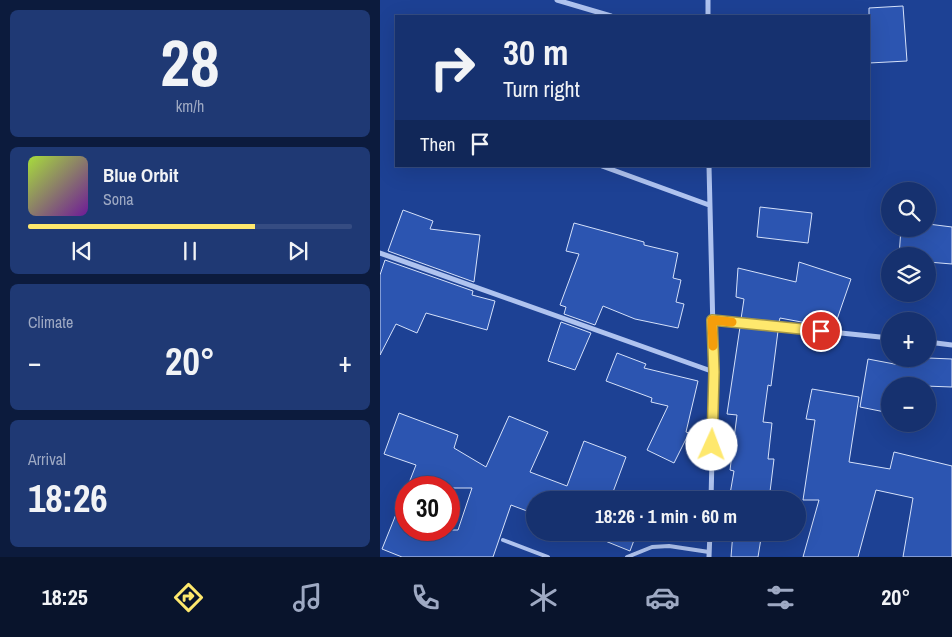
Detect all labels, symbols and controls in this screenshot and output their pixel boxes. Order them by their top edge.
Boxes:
text: 28 [160,19,220,106]
text: 30 m [503,29,568,76]
icon: right [420,35,485,100]
text: Turn right [503,74,580,104]
text: km/h [176,95,204,117]
icon: arrive [466,130,494,158]
text: Then [420,131,456,157]
text: Blue Orbit [103,162,178,188]
map controls [881,182,936,432]
button: search [881,182,936,237]
text: Sona [103,188,134,210]
icon: previous [68,237,96,265]
icon: pause [176,237,204,265]
icon: next [284,237,312,265]
button: layers [881,247,936,302]
pin [800,310,842,352]
text: Climate [28,311,73,333]
button: + [881,312,936,367]
icon: arrive [807,317,835,345]
text: 20° [165,336,215,387]
text: − [28,343,41,381]
text: + [339,343,352,381]
button: − [881,377,936,432]
position arrow [685,418,737,470]
text: Arrival [28,448,66,470]
text: 18:26 [28,473,108,524]
speed limit sign: 30 [395,476,460,541]
text: 18:26 · 1 min · 60 m [595,503,737,529]
icon: directions [171,580,206,615]
icon: music [290,580,325,615]
icon: phone [408,580,443,615]
icon: climate [526,580,561,615]
icon: car [645,580,680,615]
icon: filters [763,580,798,615]
text: 18:25 [42,582,88,612]
text: 20° [881,582,910,612]

